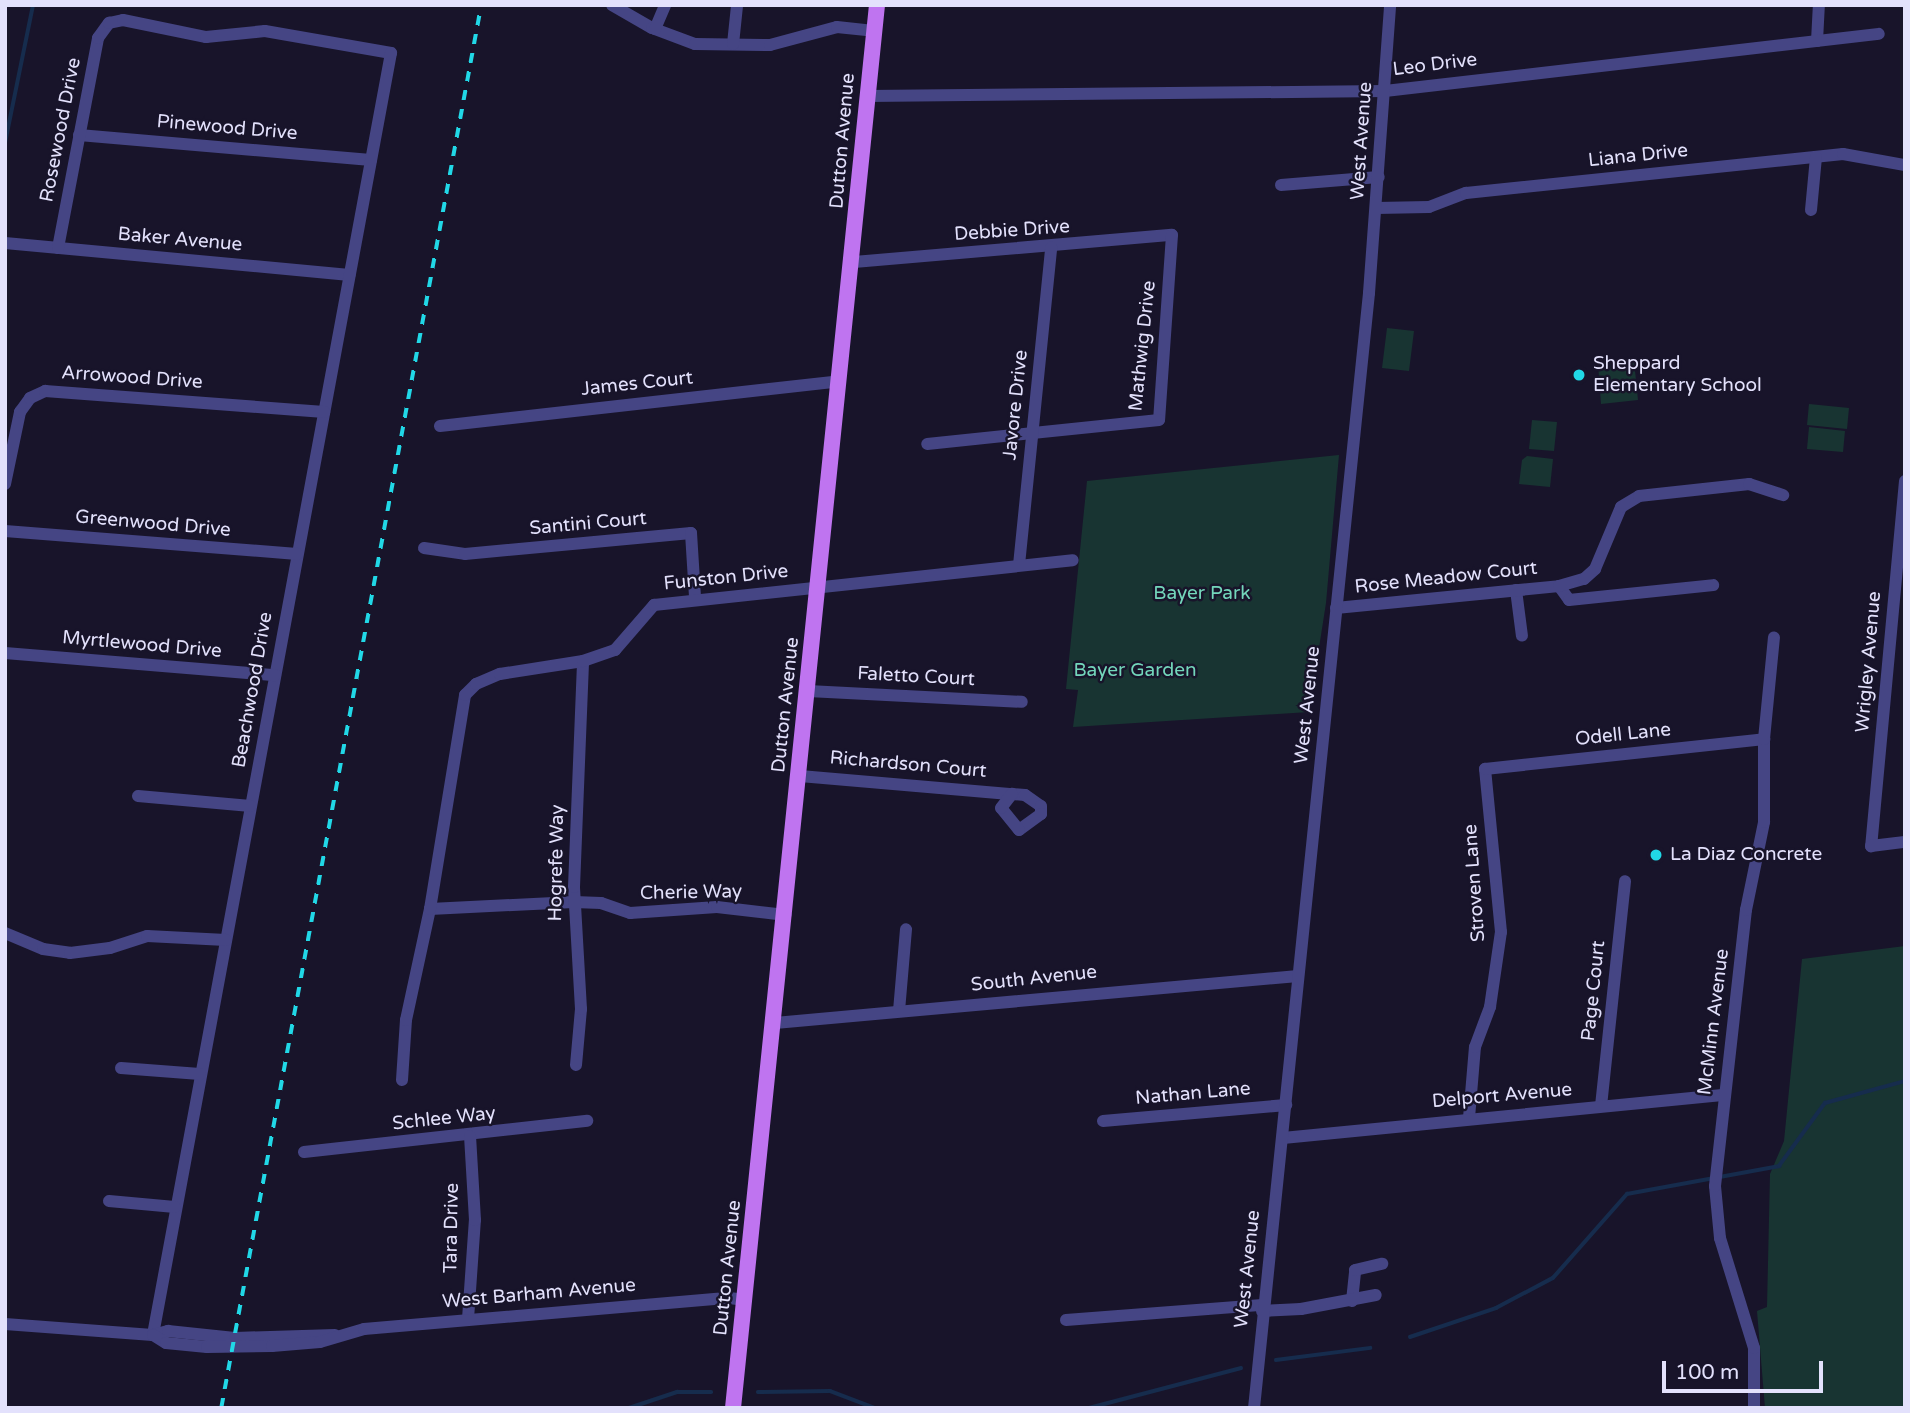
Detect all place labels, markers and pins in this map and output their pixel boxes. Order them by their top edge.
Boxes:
place label: Sheppard Elementary School [1593,353,1762,397]
marker: Sheppard Elementary School [1571,367,1587,383]
place label: La Diaz Concrete [1670,844,1822,866]
marker: La Diaz Concrete [1648,847,1664,863]

